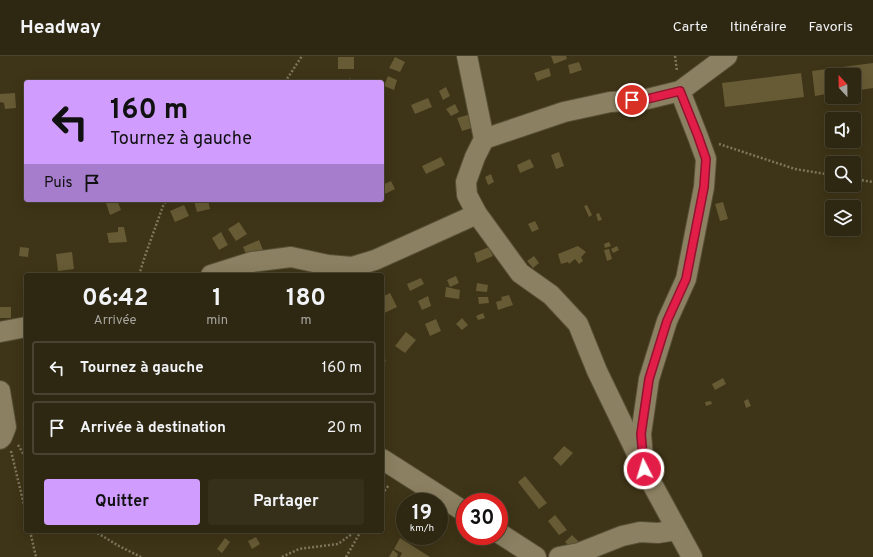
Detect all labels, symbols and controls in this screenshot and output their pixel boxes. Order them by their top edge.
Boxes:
text: Headway [20,16,101,40]
text: Carte [673,19,708,36]
text: Itinéraire [730,19,787,36]
text: Favoris [809,19,853,36]
north arrow [825,68,861,104]
map controls [825,68,861,236]
pin [615,83,649,117]
icon: arrive [621,89,643,111]
text: 160 m [110,93,188,129]
icon: left [44,96,96,148]
button: sound [825,112,861,148]
text: Tournez à gauche [110,128,252,151]
button: search [825,156,861,192]
icon: arrive [81,172,103,194]
text: Puis [44,174,73,193]
button: layers [825,200,861,236]
text: 06:42 [82,284,148,314]
text: 1 [212,284,222,314]
text: 180 [286,284,326,314]
text: Arrivée [94,313,137,329]
text: min [206,313,228,329]
text: m [300,313,311,329]
icon: left [46,357,68,379]
text: Tournez à gauche [80,359,204,378]
text: 160 m [322,359,362,378]
icon: arrive [46,417,68,439]
text: Arrivée à destination [80,419,226,438]
text: 20 m [327,419,362,438]
position arrow [623,448,665,490]
button: Quitter [44,479,200,525]
button: Partager [208,479,364,525]
speed limit sign: 30 [456,493,508,545]
text: 19 [412,501,432,527]
text: km/h [410,522,434,535]

